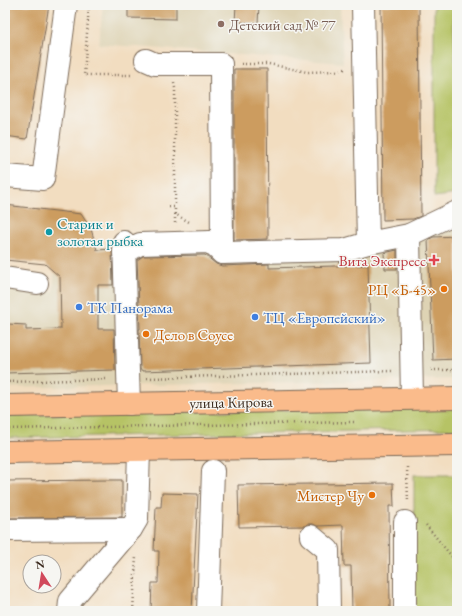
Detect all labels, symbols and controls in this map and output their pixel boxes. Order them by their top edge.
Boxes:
place label: Детский сад № 77 [229,15,336,34]
marker: Детский сад № 77 [216,19,226,29]
place label: Старик и золотая рыбка [57,214,143,250]
marker: Старик и золотая рыбка [44,227,54,237]
place label: Вита Экспресс [339,251,426,270]
marker: Вита Экспресс [429,255,439,265]
place label: РЦ «Б-45» [368,280,436,299]
marker: РЦ «Б-45» [439,284,449,294]
place label: ТК Панорама [87,298,172,317]
marker: ТК Панорама [74,302,84,312]
place label: ТЦ «Европейский» [263,308,386,327]
marker: ТЦ «Европейский» [250,312,260,322]
place label: Дело в Соусе [154,325,233,344]
marker: Дело в Соусе [141,329,151,339]
street label: улица Кирова [189,392,273,412]
place label: Мистер Чу [297,486,364,505]
marker: Мистер Чу [367,490,377,500]
north arrow [22,554,62,594]
text: N [34,556,46,572]

